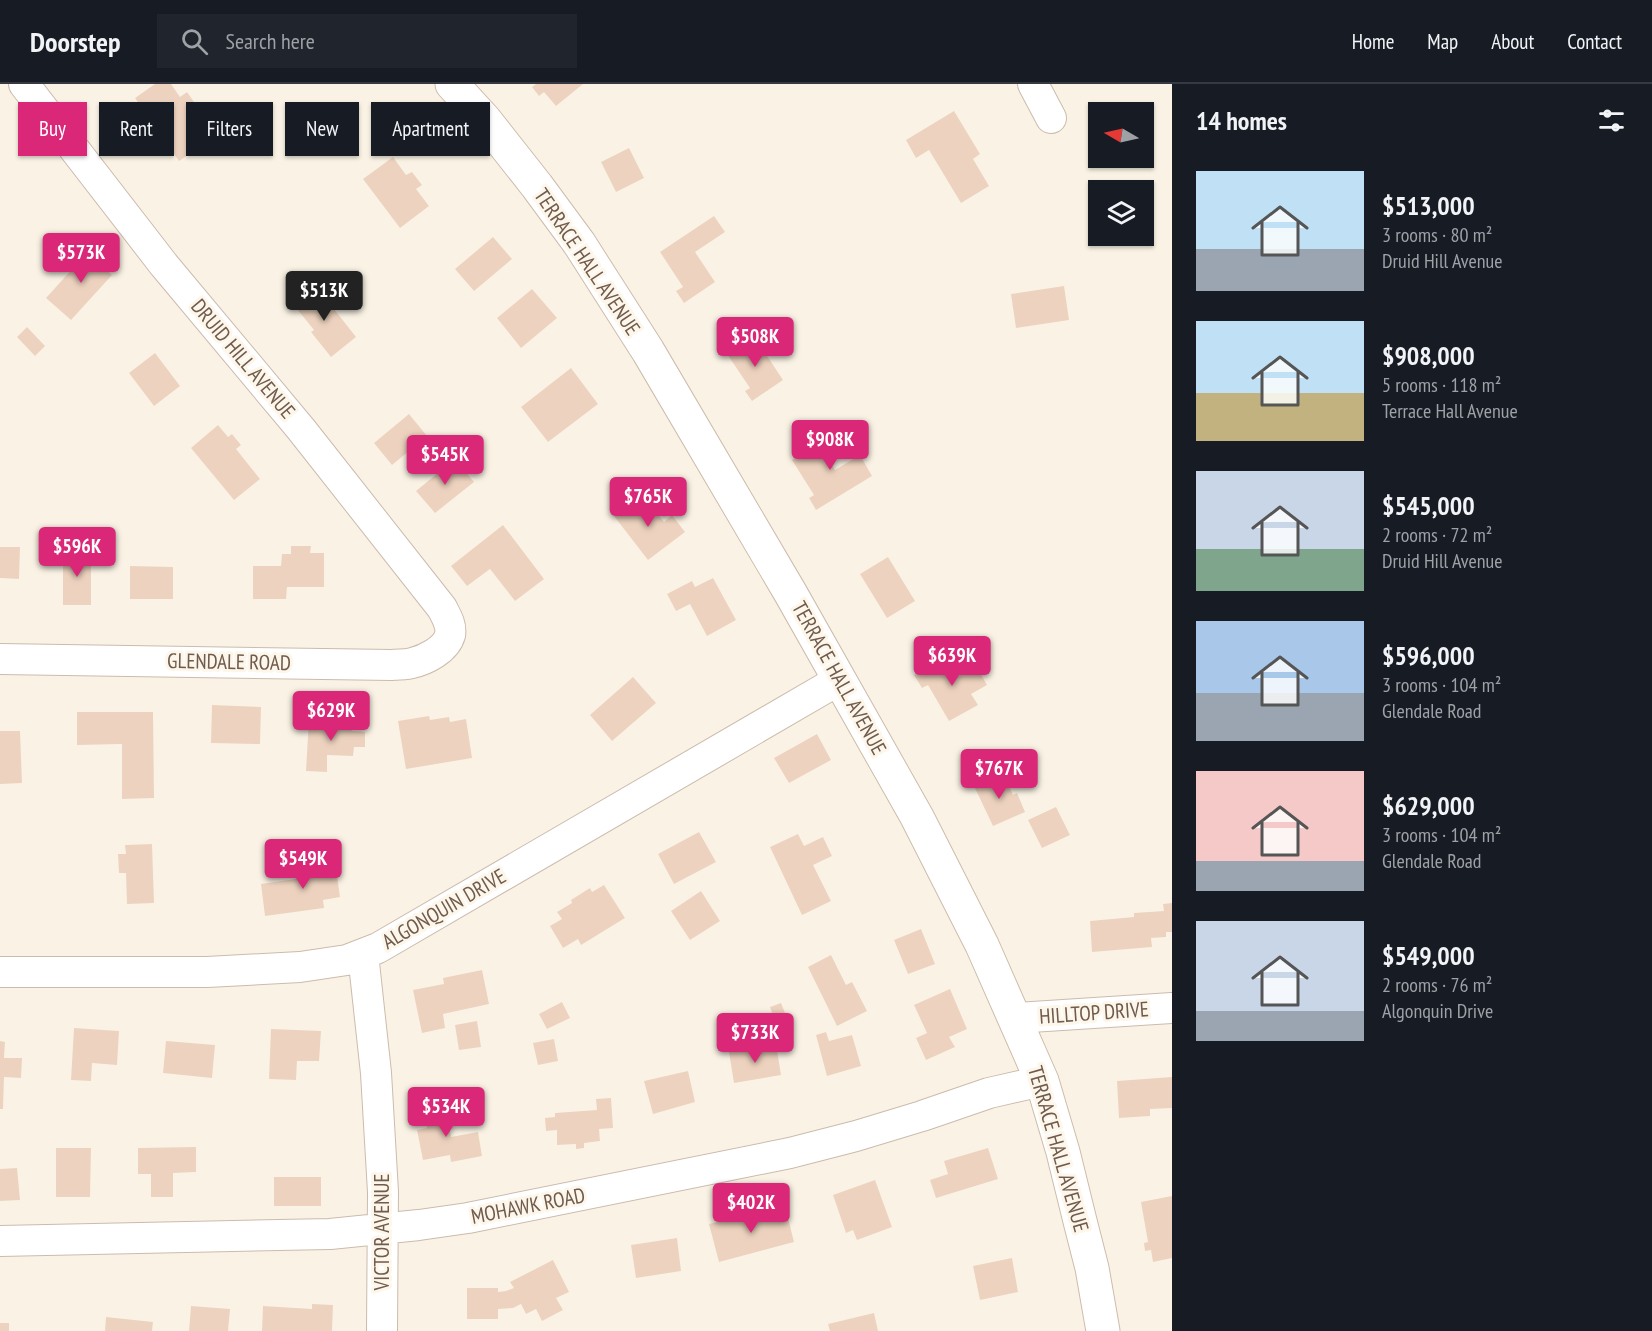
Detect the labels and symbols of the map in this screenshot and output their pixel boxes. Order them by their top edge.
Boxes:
north arrow [1088,102,1154,168]
street label: TERRACE HALL AVENUE [528,183,647,340]
pin: $573K [39,233,123,284]
pin: $513K [282,271,366,322]
street label: DRUID HILL AVENUE [185,293,301,424]
pin: $508K [713,317,797,368]
pin: $908K [788,420,872,471]
pin: $545K [403,435,487,486]
pin: $765K [606,477,690,528]
pin: $596K [35,527,119,578]
street label: TERRACE HALL AVENUE [786,596,893,759]
pin: $639K [910,636,994,687]
street label: GLENDALE ROAD [167,647,291,676]
pin: $629K [289,691,373,742]
pin: $767K [957,749,1041,800]
pin: $549K [261,839,345,890]
street label: ALGONQUIN DRIVE [377,862,510,955]
street label: HILLTOP DRIVE [1038,995,1150,1030]
pin: $733K [713,1013,797,1064]
street label: TERRACE HALL AVENUE [1022,1063,1095,1235]
pin: $534K [404,1087,488,1138]
street label: VICTOR AVENUE [368,1174,395,1291]
street label: MOHAWK ROAD [469,1181,587,1230]
pin: $402K [709,1183,793,1234]

